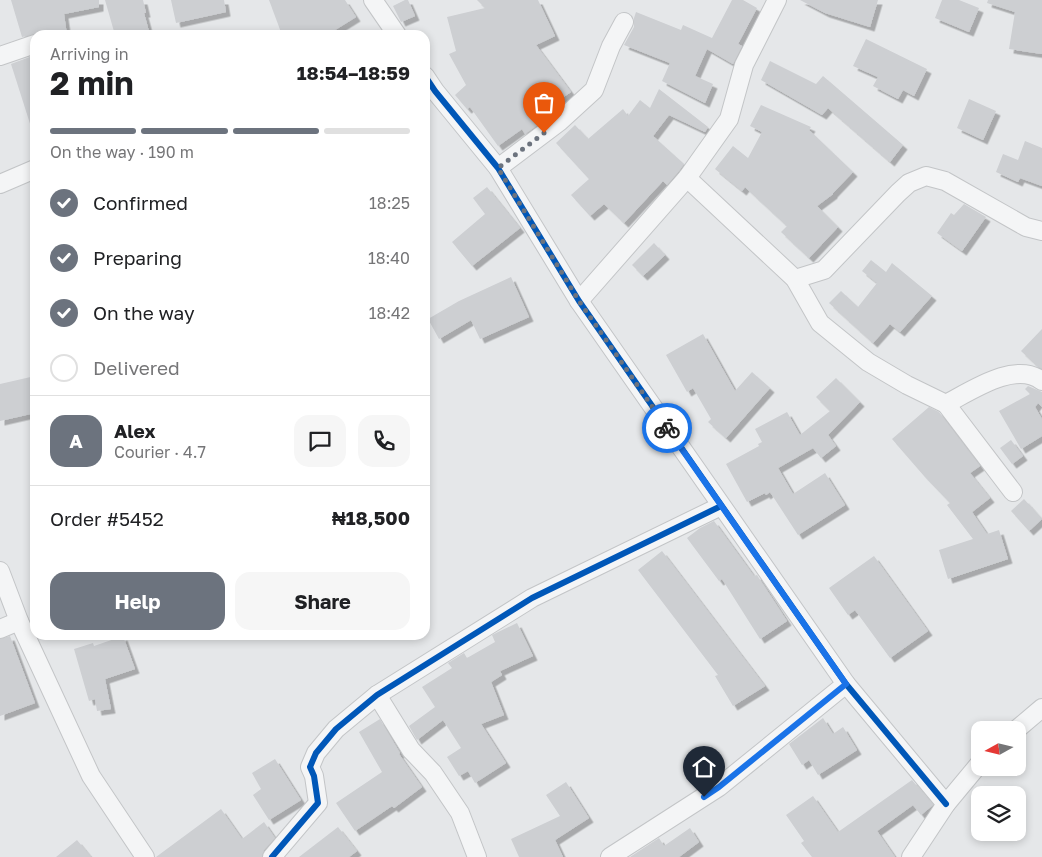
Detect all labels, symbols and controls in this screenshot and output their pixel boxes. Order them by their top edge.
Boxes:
text: Arriving in [50,44,129,64]
text: 18:54–18:59 [297,61,410,84]
text: 2 min [50,64,134,102]
pin [523,82,565,133]
icon: bag [530,89,558,117]
text: On the way · 190 m [50,142,194,162]
icon: check [50,189,78,217]
text: Confirmed [93,191,188,214]
text: 18:25 [369,193,410,213]
icon: check [50,244,78,272]
text: Preparing [93,246,182,269]
text: 18:40 [368,248,410,268]
icon: check [50,299,78,327]
text: On the way [93,301,195,324]
text: 18:42 [369,303,410,323]
text: Delivered [93,356,180,379]
courier [642,403,692,453]
icon: bike [653,414,681,442]
button: chat [294,415,346,467]
button: phone [358,415,410,467]
text: Alex [114,419,155,442]
text: A [69,429,83,452]
text: Courier · 4.7 [114,442,206,462]
text: ₦18,500 [332,506,410,529]
text: Order #5452 [50,507,164,530]
button: Help [50,572,225,630]
button: Share [235,572,410,630]
north arrow [971,721,1026,776]
map controls [971,721,1026,841]
pin [683,746,725,797]
icon: home [690,753,718,781]
button: layers [971,786,1026,841]

